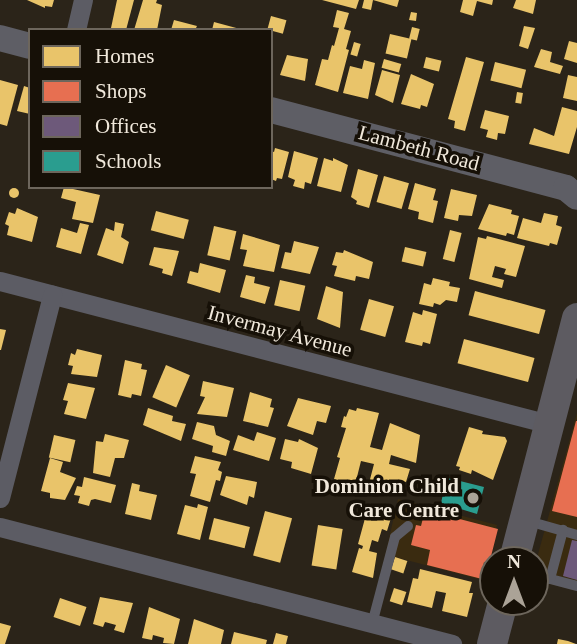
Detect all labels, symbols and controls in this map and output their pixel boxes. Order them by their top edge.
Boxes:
legend [28,28,273,189]
text: Homes [95,44,155,68]
text: Shops [95,79,146,103]
text: Offices [95,114,156,138]
street label: Lambeth Road [356,120,482,176]
text: Schools [95,149,162,173]
street label: Invermay Avenue [205,299,355,363]
place label: Dominion Child Care Centre [315,473,459,523]
marker: Dominion Child Care Centre [465,490,481,506]
north arrow [479,546,549,616]
text: N [507,551,521,572]

